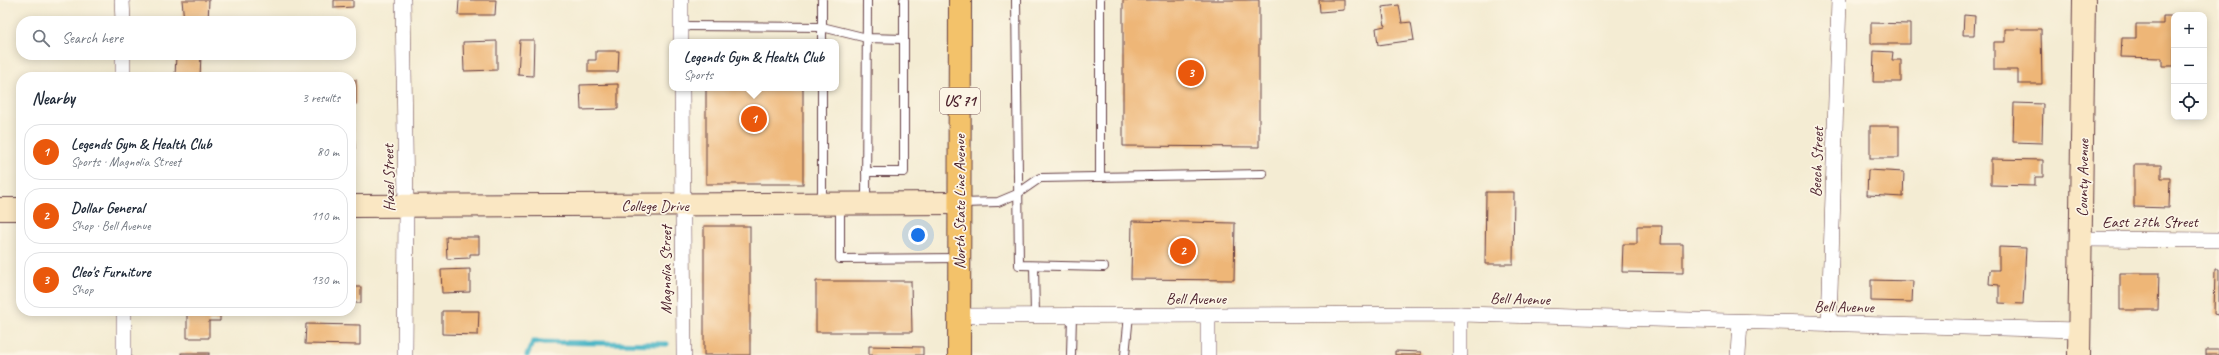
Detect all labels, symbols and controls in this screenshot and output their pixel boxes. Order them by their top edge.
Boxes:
map controls [2171,12,2207,120]
button: + [2171,12,2207,48]
search box [16,16,356,60]
icon: search [30,27,52,49]
text: Search here [62,29,123,48]
popup [669,39,839,91]
text: Legends Gym & Health Club [684,48,824,67]
button: − [2171,48,2207,84]
pin: 3 [1178,58,1204,88]
text: Sports [684,67,713,83]
button: locate [2171,84,2207,120]
text: Nearby [32,88,75,109]
road number: US 71 [940,88,980,114]
text: 3 results [302,90,340,106]
pin: 1 [741,104,767,134]
street label: Beech Street [1806,125,1828,197]
street label: North State Line Avenue [950,133,970,269]
text: Legends Gym & Health Club [71,135,212,154]
street label: County Avenue [2072,137,2094,217]
street label: Hazel Street [378,142,400,212]
text: 1 [43,144,49,160]
text: 80 m [317,144,339,160]
text: Sports · Magnolia Street [71,154,181,170]
street label: College Drive [621,196,690,216]
text: Dollar General [71,199,144,218]
text: 2 [43,208,49,224]
text: 110 m [311,208,339,224]
street label: East 27th Street [2102,212,2199,232]
text: Shop · Bell Avenue [71,218,150,234]
street label: Magnolia Street [656,223,676,314]
your location [908,225,928,245]
pin: 2 [1170,236,1196,266]
text: Cleo's Furniture [71,263,151,282]
text: 3 [43,272,49,288]
text: 130 m [311,272,339,288]
text: Shop [71,282,93,298]
street label: Bell Avenue [1490,288,1552,310]
street label: Bell Avenue [1166,289,1228,309]
street label: Bell Avenue [1814,296,1876,318]

